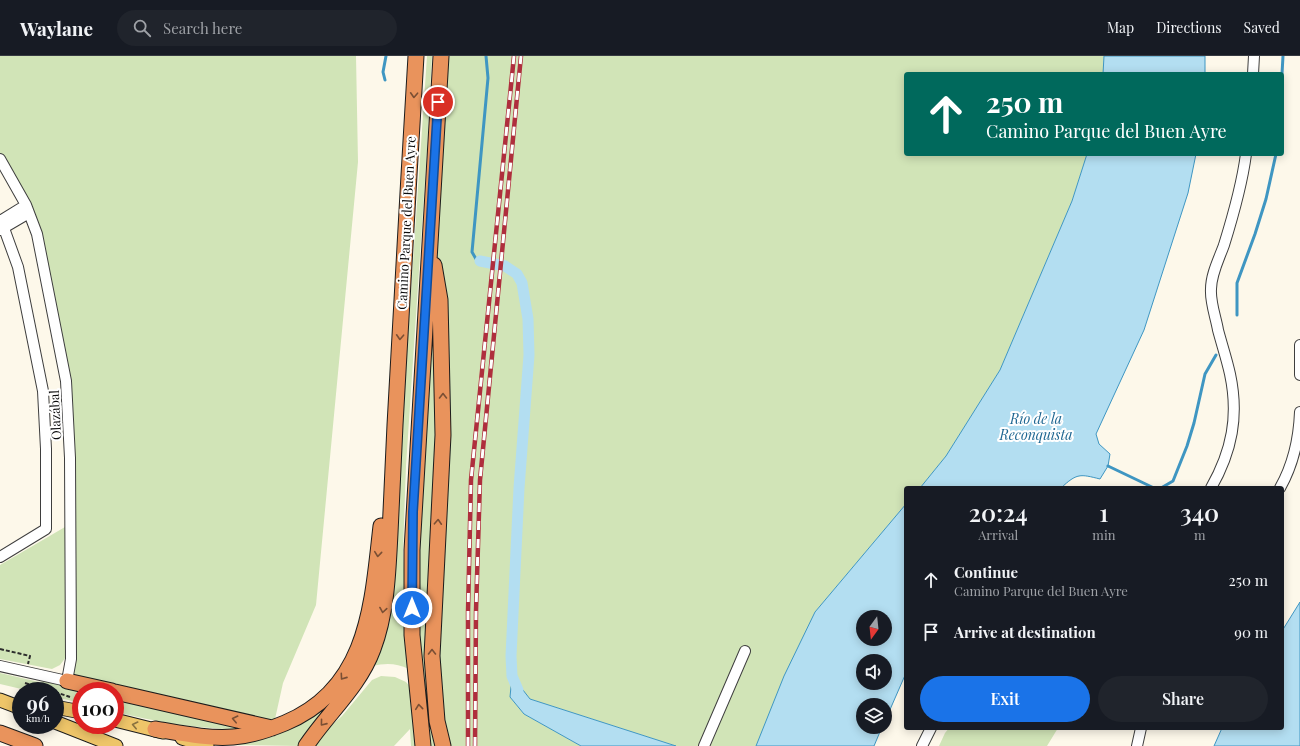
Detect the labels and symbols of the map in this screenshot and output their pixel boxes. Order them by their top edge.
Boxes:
pin [421,85,455,119]
one-way arrow [409,92,418,98]
street label: Camino Parque del Buen Ayre [392,135,419,310]
one-way arrow [395,334,404,340]
street label: Olazábal [45,389,64,440]
one-way arrow [439,393,447,399]
water label: Río de la Reconquista [999,409,1072,444]
one-way arrow [434,519,442,525]
one-way arrow [374,550,383,557]
position arrow [391,587,433,629]
one-way arrow [379,607,388,613]
north arrow [856,610,892,646]
one-way arrow [428,649,436,655]
one-way arrow [340,673,348,680]
speed limit sign: 100 [72,682,124,734]
one-way arrow [415,704,424,710]
one-way arrow [232,716,238,724]
one-way arrow [321,718,328,725]
one-way arrow [132,721,138,729]

